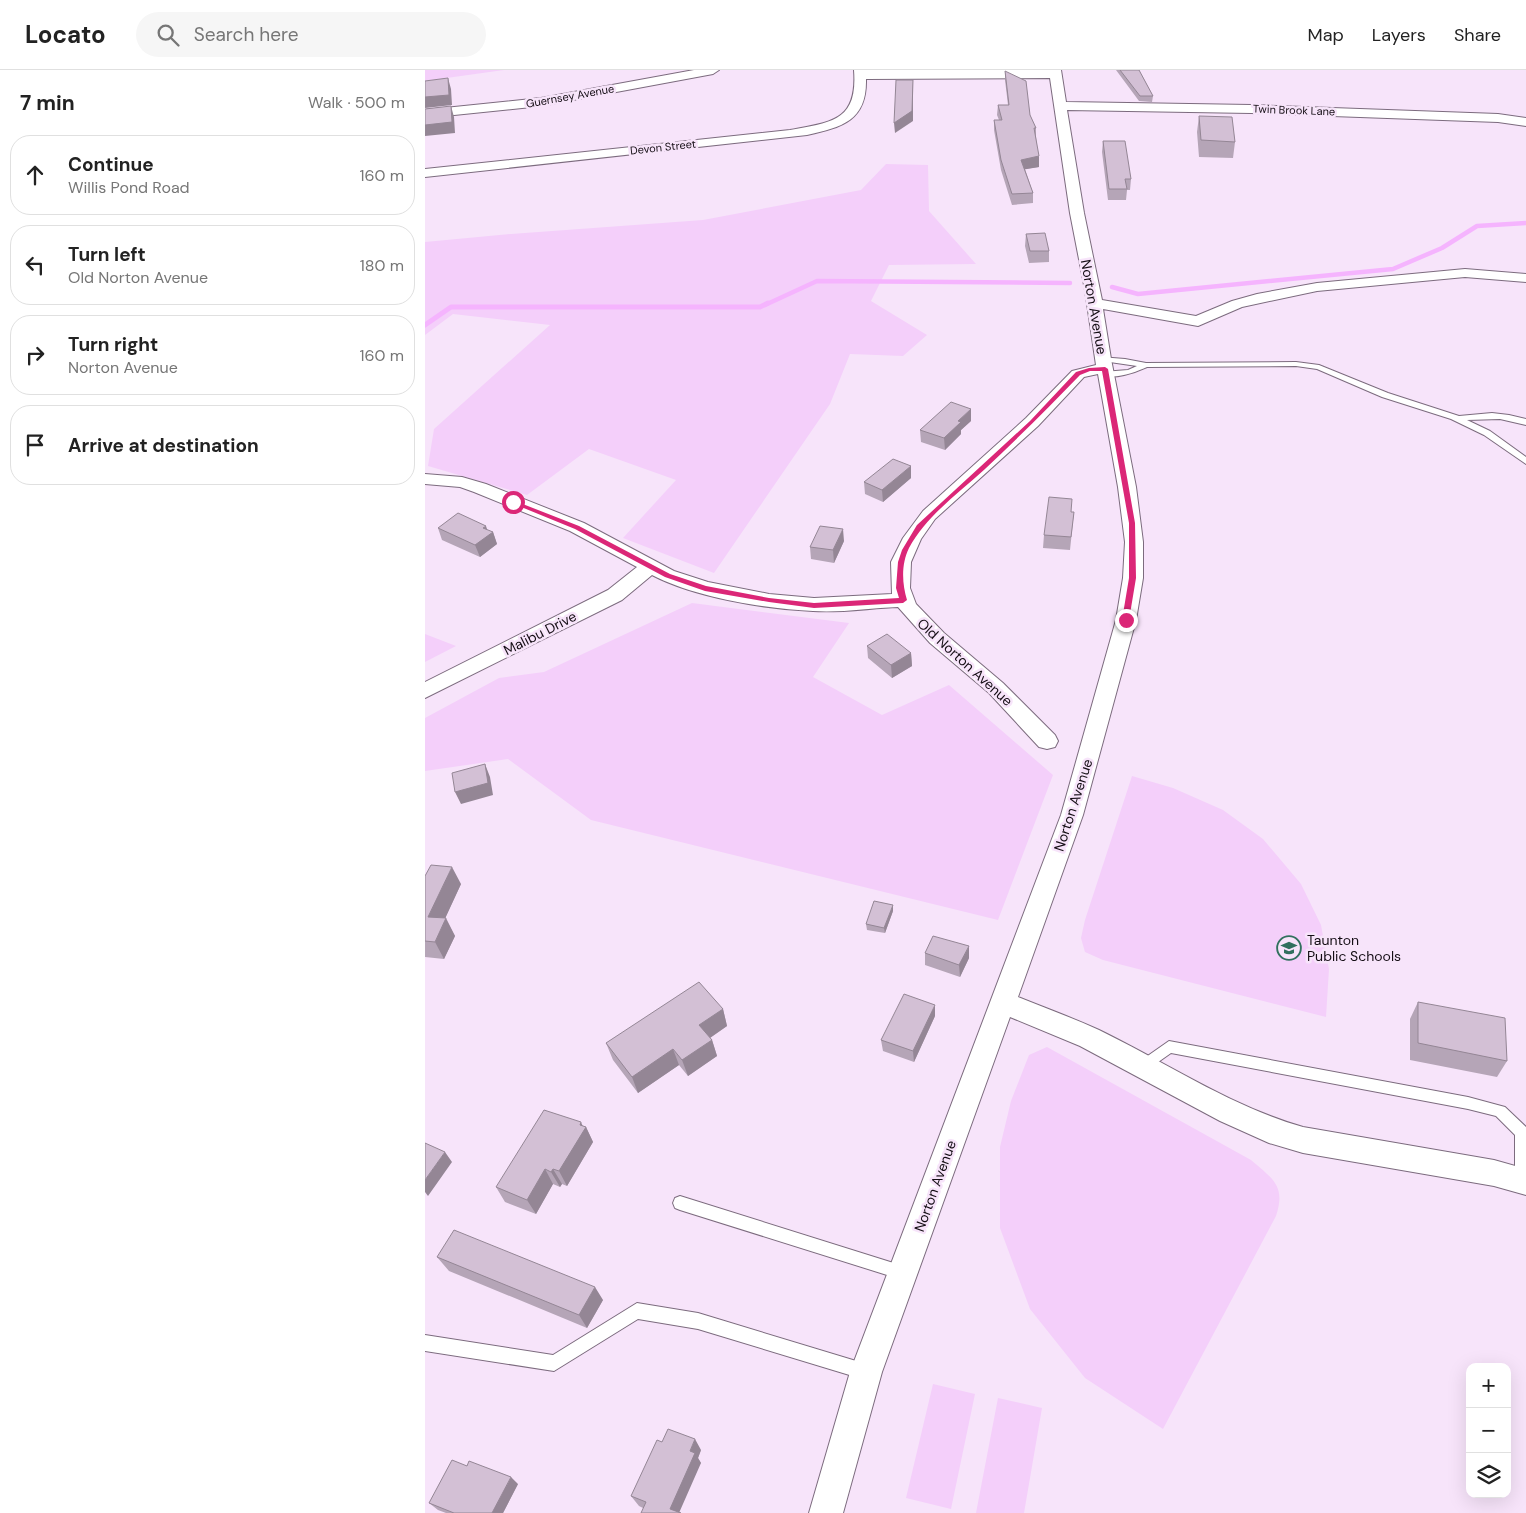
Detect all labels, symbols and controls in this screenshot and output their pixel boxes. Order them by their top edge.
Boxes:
search box [136,12,486,57]
text: Locato [25,19,106,50]
icon: search [154,21,182,49]
text: Search here [194,22,299,47]
text: Map [1308,23,1344,47]
text: Layers [1372,23,1426,47]
text: Share [1454,23,1501,47]
street label: Guernsey Avenue [525,81,615,111]
text: 7 min [20,89,75,117]
text: Walk · 500 m [308,92,405,113]
street label: Twin Brook Lane [1253,102,1335,118]
street label: Devon Street [629,137,697,157]
text: Continue [68,152,154,177]
icon: ahead [21,161,49,189]
text: 160 m [360,165,404,186]
text: Willis Pond Road [68,177,190,198]
text: Turn left [68,242,146,267]
icon: left [21,251,49,279]
text: 180 m [360,255,404,276]
street label: Norton Avenue [1077,258,1111,356]
text: Old Norton Avenue [68,267,208,288]
text: Turn right [68,332,158,357]
icon: right [21,341,49,369]
text: 160 m [360,345,404,366]
text: Norton Avenue [68,357,178,378]
icon: arrive [21,431,49,459]
text: Arrive at destination [68,433,259,458]
route start [502,491,525,514]
street label: Malibu Drive [500,607,580,659]
route end [1115,609,1138,632]
street label: Old Norton Avenue [913,614,1017,710]
street label: Norton Avenue [1050,756,1096,853]
place label: Taunton Public Schools [1307,931,1401,965]
school or university icon: Taunton Public Schools [1276,935,1302,961]
street label: Norton Avenue [910,1138,960,1234]
map controls [1466,1363,1511,1498]
button: + [1466,1363,1511,1408]
button: − [1466,1408,1511,1453]
button: layers [1466,1453,1511,1498]

